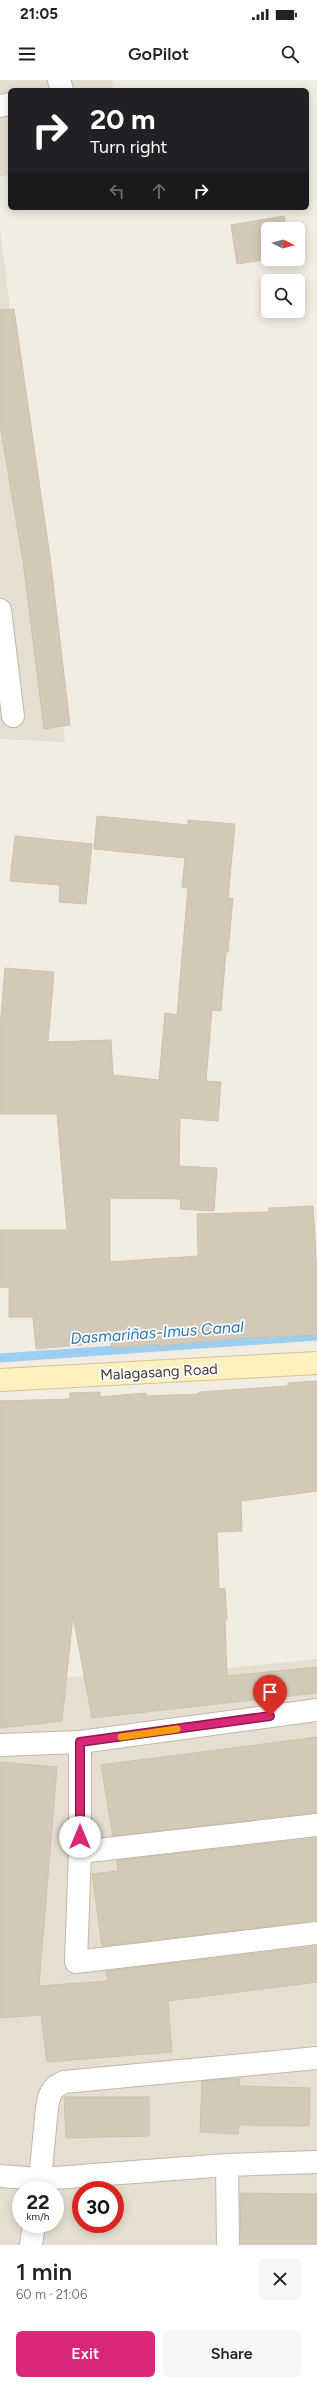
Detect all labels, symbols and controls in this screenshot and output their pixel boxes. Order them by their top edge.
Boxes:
text: 21:05 [20,5,58,23]
icon: menu [16,43,38,65]
text: GoPilot [128,43,189,65]
icon: search [279,43,301,65]
text: 20 m [90,102,155,136]
icon: right [24,104,76,156]
text: Turn right [90,136,167,158]
icon: left [106,180,128,202]
icon: ahead [148,180,170,202]
icon: right [190,180,212,202]
north arrow [261,222,305,266]
map controls [261,222,305,318]
button: search [261,274,305,318]
water label: Dasmariñas-Imus Canal [70,1317,245,1348]
street label: Malagasang Road [100,1360,218,1384]
pin [253,1675,287,1716]
icon: arrive [259,1681,281,1703]
position arrow [59,1816,101,1858]
speed limit sign: 30 [72,2181,124,2233]
text: 22 [26,2190,50,2214]
text: km/h [27,2210,49,2223]
text: 1 min [16,2257,72,2286]
button: close [259,2258,301,2300]
text: 60 m · 21:06 [16,2287,87,2302]
button: Exit [16,2331,155,2377]
button: Share [163,2331,301,2377]

